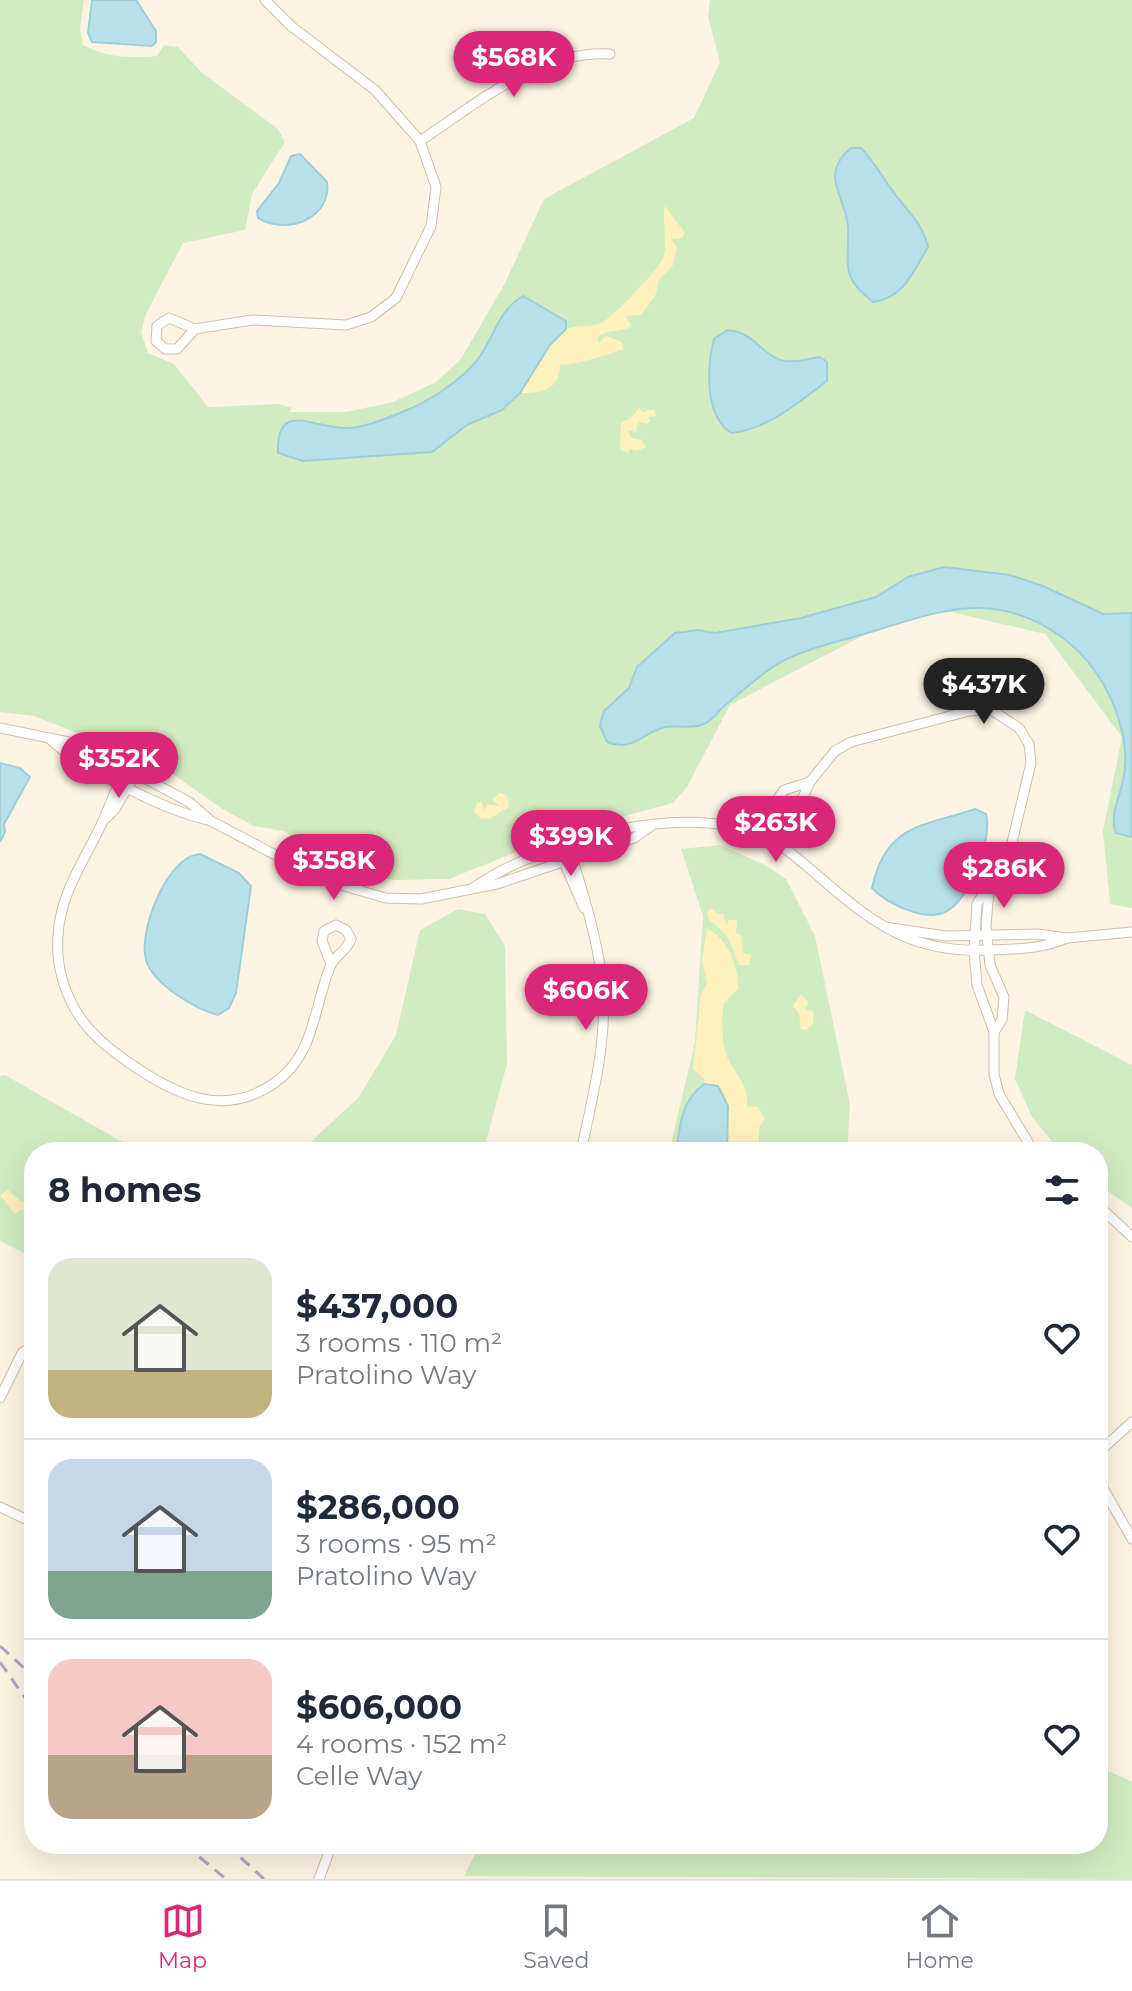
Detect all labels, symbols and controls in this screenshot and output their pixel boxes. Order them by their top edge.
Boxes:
pin: $568K [458,31,570,99]
text: $568K [471,41,557,73]
pin: $437K [928,658,1040,726]
text: $437K [941,668,1027,700]
pin: $352K [63,732,175,800]
text: $352K [78,742,160,774]
pin: $263K [720,796,832,864]
text: $263K [734,806,818,838]
pin: $399K [515,810,627,878]
text: $399K [529,820,613,852]
pin: $358K [278,834,390,902]
pin: $286K [948,842,1060,910]
text: $358K [292,844,376,876]
text: $286K [962,852,1046,884]
pin: $606K [530,964,642,1032]
text: $606K [543,974,629,1006]
icon: filters [1040,1168,1084,1212]
text: 8 homes [48,1169,201,1211]
text: $437,000 [296,1285,458,1327]
icon: home [112,1290,208,1386]
icon: heart [1040,1316,1084,1360]
text: 3 rooms · 110 m² [296,1327,502,1359]
text: Pratolino Way [296,1359,476,1391]
text: $286,000 [296,1486,460,1528]
icon: home [112,1491,208,1587]
icon: heart [1040,1517,1084,1561]
text: 3 rooms · 95 m² [296,1528,497,1560]
text: Pratolino Way [296,1560,476,1592]
text: $606,000 [296,1686,462,1728]
icon: home [112,1691,208,1787]
icon: heart [1040,1717,1084,1761]
text: 4 rooms · 152 m² [296,1728,507,1760]
text: Celle Way [296,1760,422,1792]
tab: Map [158,1899,207,1974]
tab: Saved [523,1899,589,1974]
tab: Home [906,1899,974,1974]

